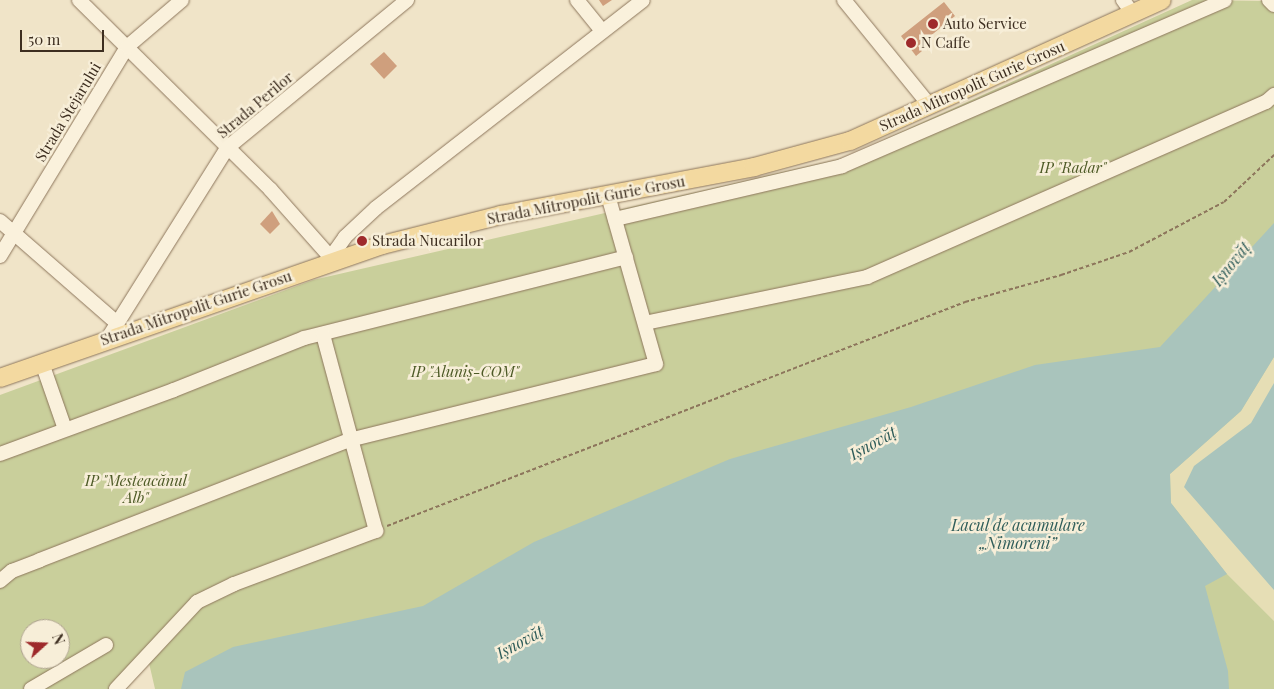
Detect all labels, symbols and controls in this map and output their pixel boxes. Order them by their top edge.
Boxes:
place label: Auto Service [943,15,1027,33]
marker: Auto Service [927,18,939,30]
scale bar [22,20,106,52]
text: 50 m [28,29,60,49]
place label: N Caffe [921,34,970,52]
street label: Strada Mitropolit Gurie Grosu [876,37,1068,135]
marker: N Caffe [905,37,917,49]
street label: Strada Stejarului [31,59,105,165]
street label: Strada Perilor [213,68,297,142]
park label: IP "Radar" [1040,159,1106,177]
street label: Strada Mitropolit Gurie Grosu [485,172,687,228]
place label: Strada Nucarilor [372,232,483,250]
marker: Strada Nucarilor [356,235,368,247]
water label: Ișnovăț [1208,238,1254,290]
street label: Strada Mitropolit Gurie Grosu [98,267,294,349]
park label: IP "Aluniș-COM" [411,363,519,381]
water label: Ișnovăț [846,422,900,464]
park label: IP "Mesteacănul Alb" [85,471,187,506]
water label: Lacul de acumulare „Nimoreni” [951,515,1085,553]
north arrow [20,619,70,669]
water label: Ișnovăț [493,621,547,663]
text: N [48,631,69,647]

